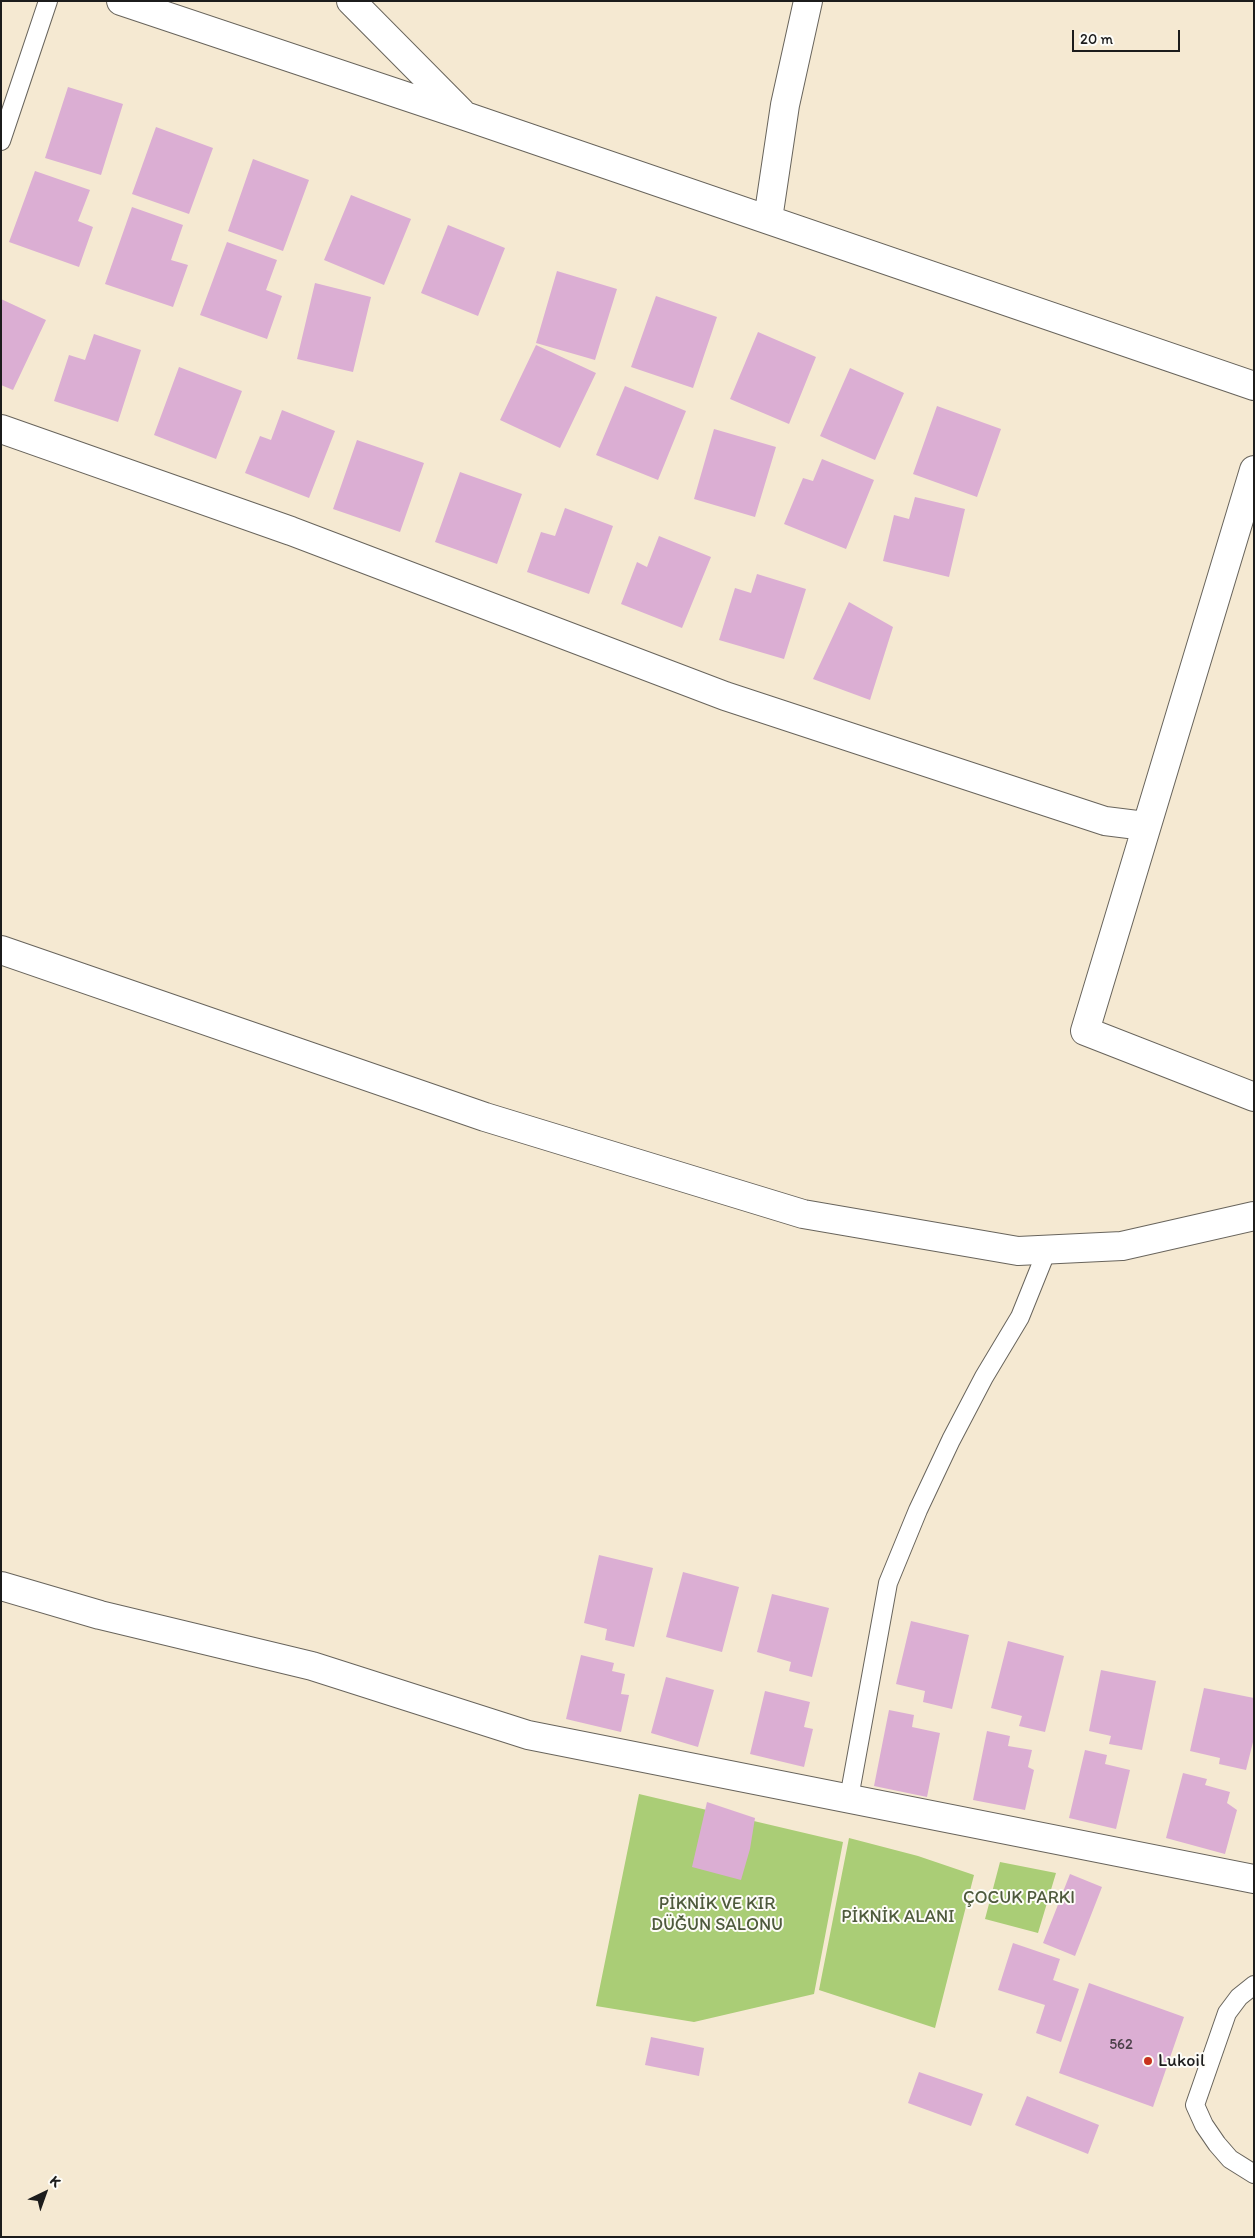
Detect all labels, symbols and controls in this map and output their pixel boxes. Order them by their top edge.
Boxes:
scale bar [1075,20,1182,52]
text: 20 m [1080,30,1113,48]
park label: ÇOCUK PARKI [963,1887,1075,1909]
park label: PİKNİK VE KIR DÜĞUN SALONU [651,1893,783,1936]
park label: PİKNİK ALANI [841,1906,955,1928]
house number: 562 [1109,2036,1133,2054]
place label: Lukoil [1158,2050,1205,2072]
marker: Lukoil [1142,2055,1154,2067]
north arrow [20,2168,70,2218]
text: K [46,2172,64,2191]

